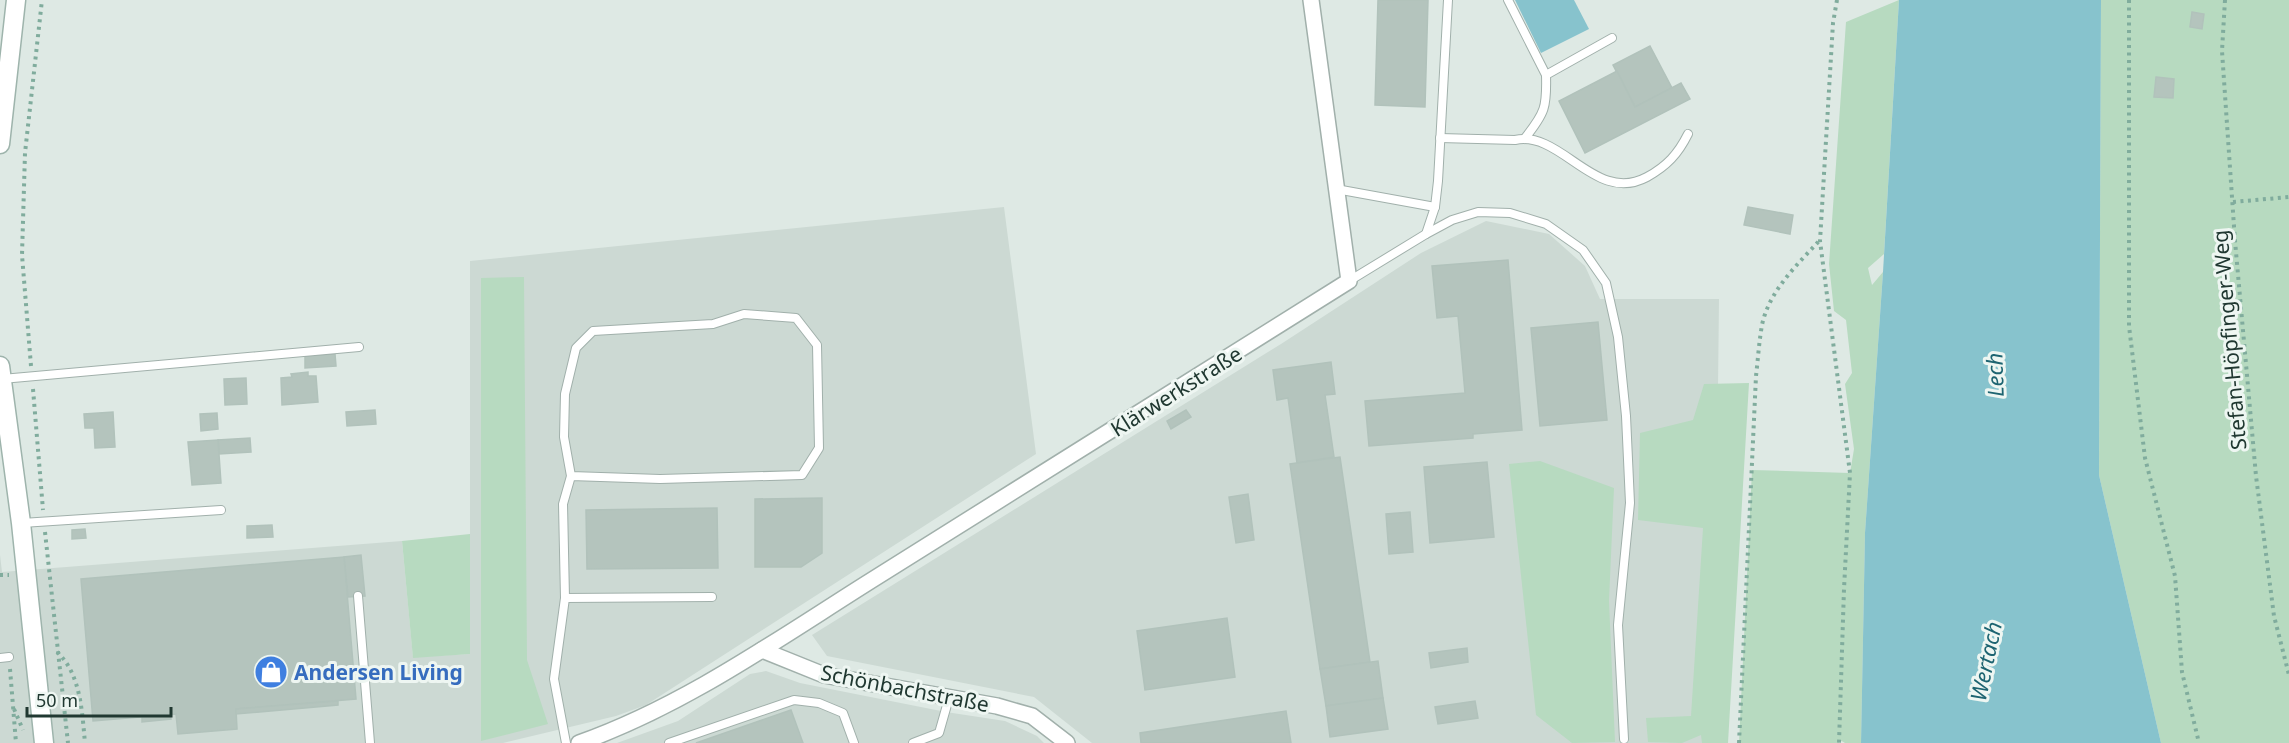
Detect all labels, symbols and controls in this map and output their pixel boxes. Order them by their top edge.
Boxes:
street label: Stefan-Höpfinger-Weg [2205,229,2253,451]
street label: Klärwerkstraße [1105,339,1247,443]
water label: Lech [1978,352,2010,398]
water label: Wertach [1962,618,2008,704]
shop icon: Andersen Living [253,654,289,690]
place label: Andersen Living [294,658,463,686]
street label: Schönbachstraße [818,658,992,718]
scale bar [27,680,171,718]
text: 50 m [36,688,78,712]

